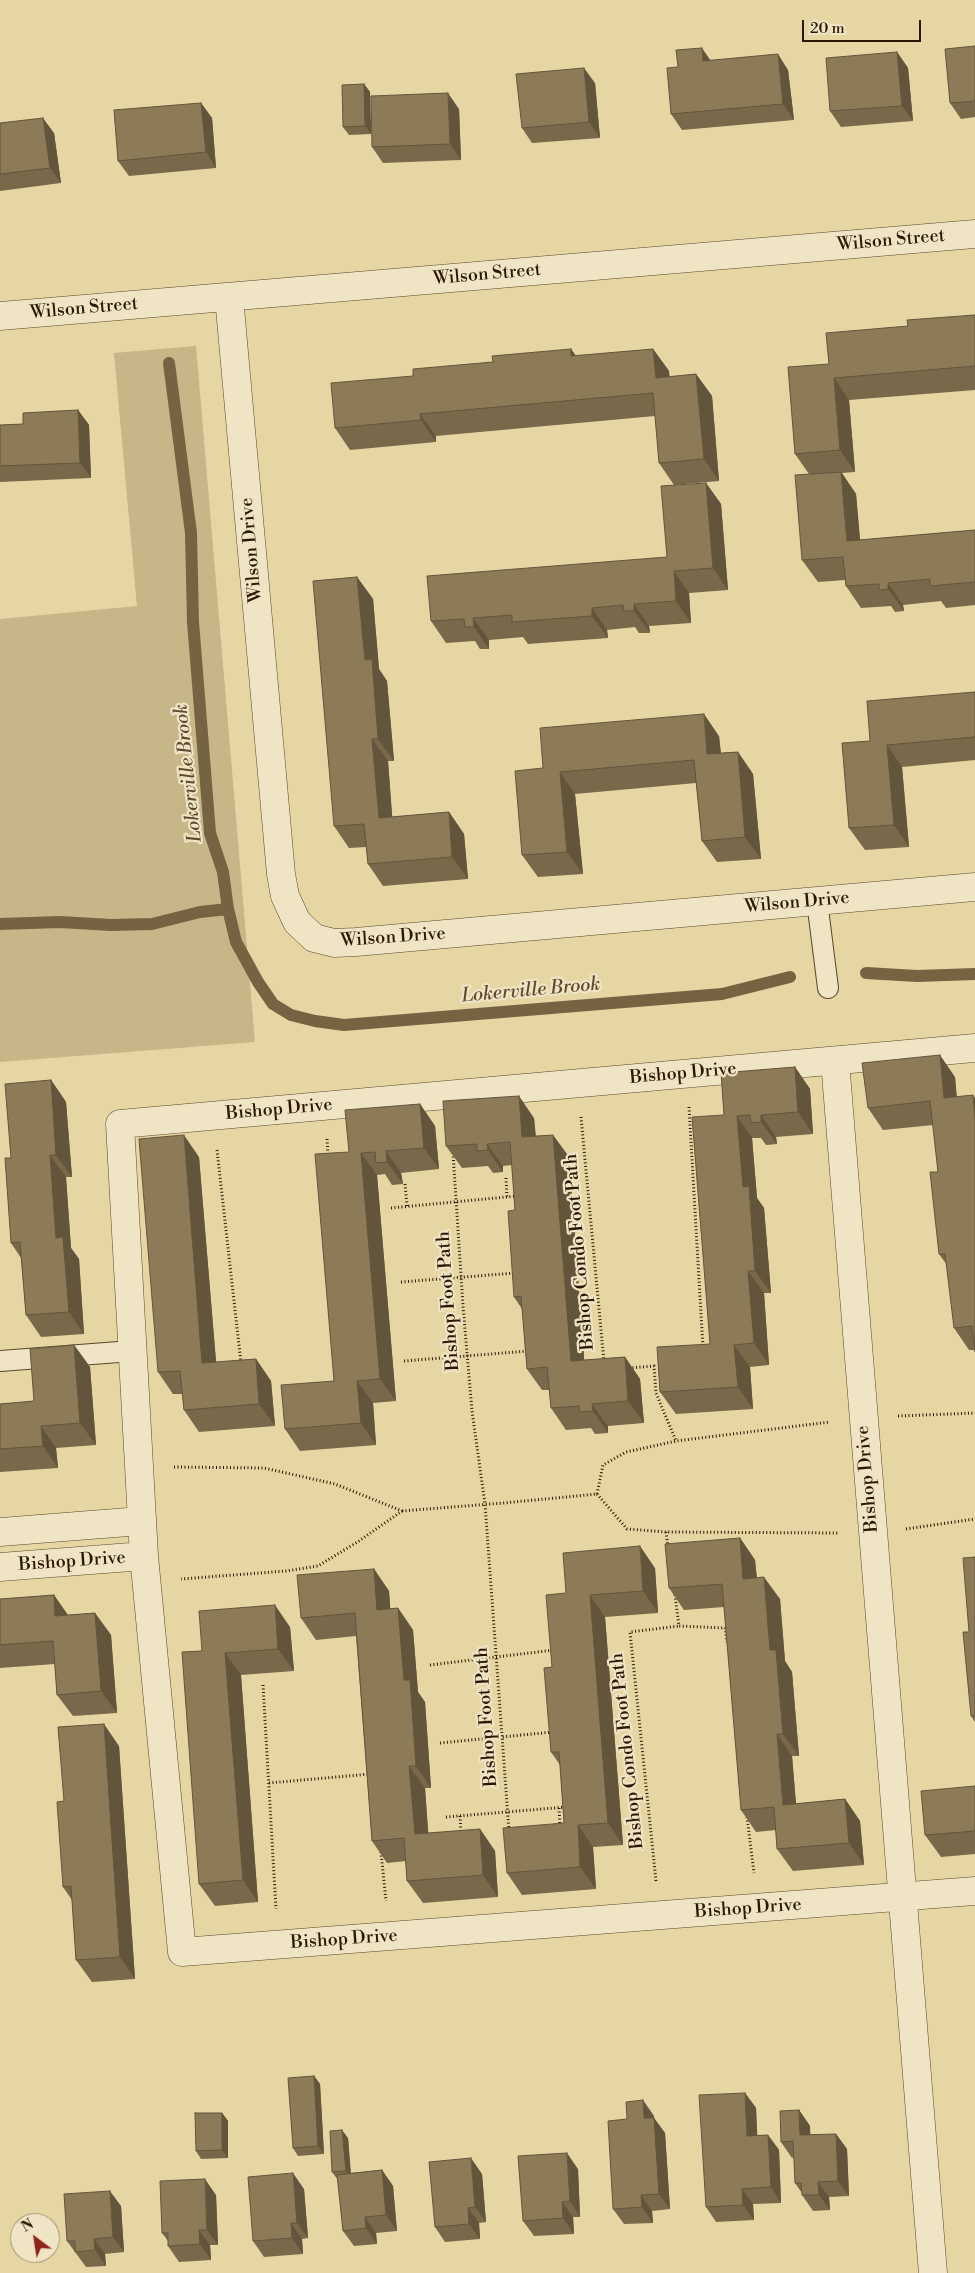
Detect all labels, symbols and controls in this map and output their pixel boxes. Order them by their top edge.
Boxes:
scale bar [805,10,924,42]
text: 20 m [810,19,845,38]
street label: Wilson Street [836,226,946,256]
street label: Wilson Street [432,260,542,290]
street label: Wilson Street [29,294,139,324]
street label: Wilson Drive [237,497,267,603]
water label: Lokerville Brook [170,703,208,843]
street label: Wilson Drive [744,888,850,918]
street label: Wilson Drive [340,924,446,952]
water label: Lokerville Brook [461,974,601,1008]
street label: Bishop Drive [629,1059,737,1089]
street label: Bishop Drive [225,1095,333,1125]
street label: Bishop Condo Foot Path [561,1153,599,1351]
street label: Bishop Foot Path [433,1230,465,1372]
street label: Bishop Drive [853,1425,883,1533]
street label: Bishop Drive [18,1547,126,1577]
street label: Bishop Foot Path [471,1646,503,1788]
street label: Bishop Condo Foot Path [607,1652,649,1850]
street label: Bishop Drive [694,1894,802,1924]
street label: Bishop Drive [290,1925,398,1955]
north arrow [10,2213,60,2263]
text: N [18,2215,37,2237]

